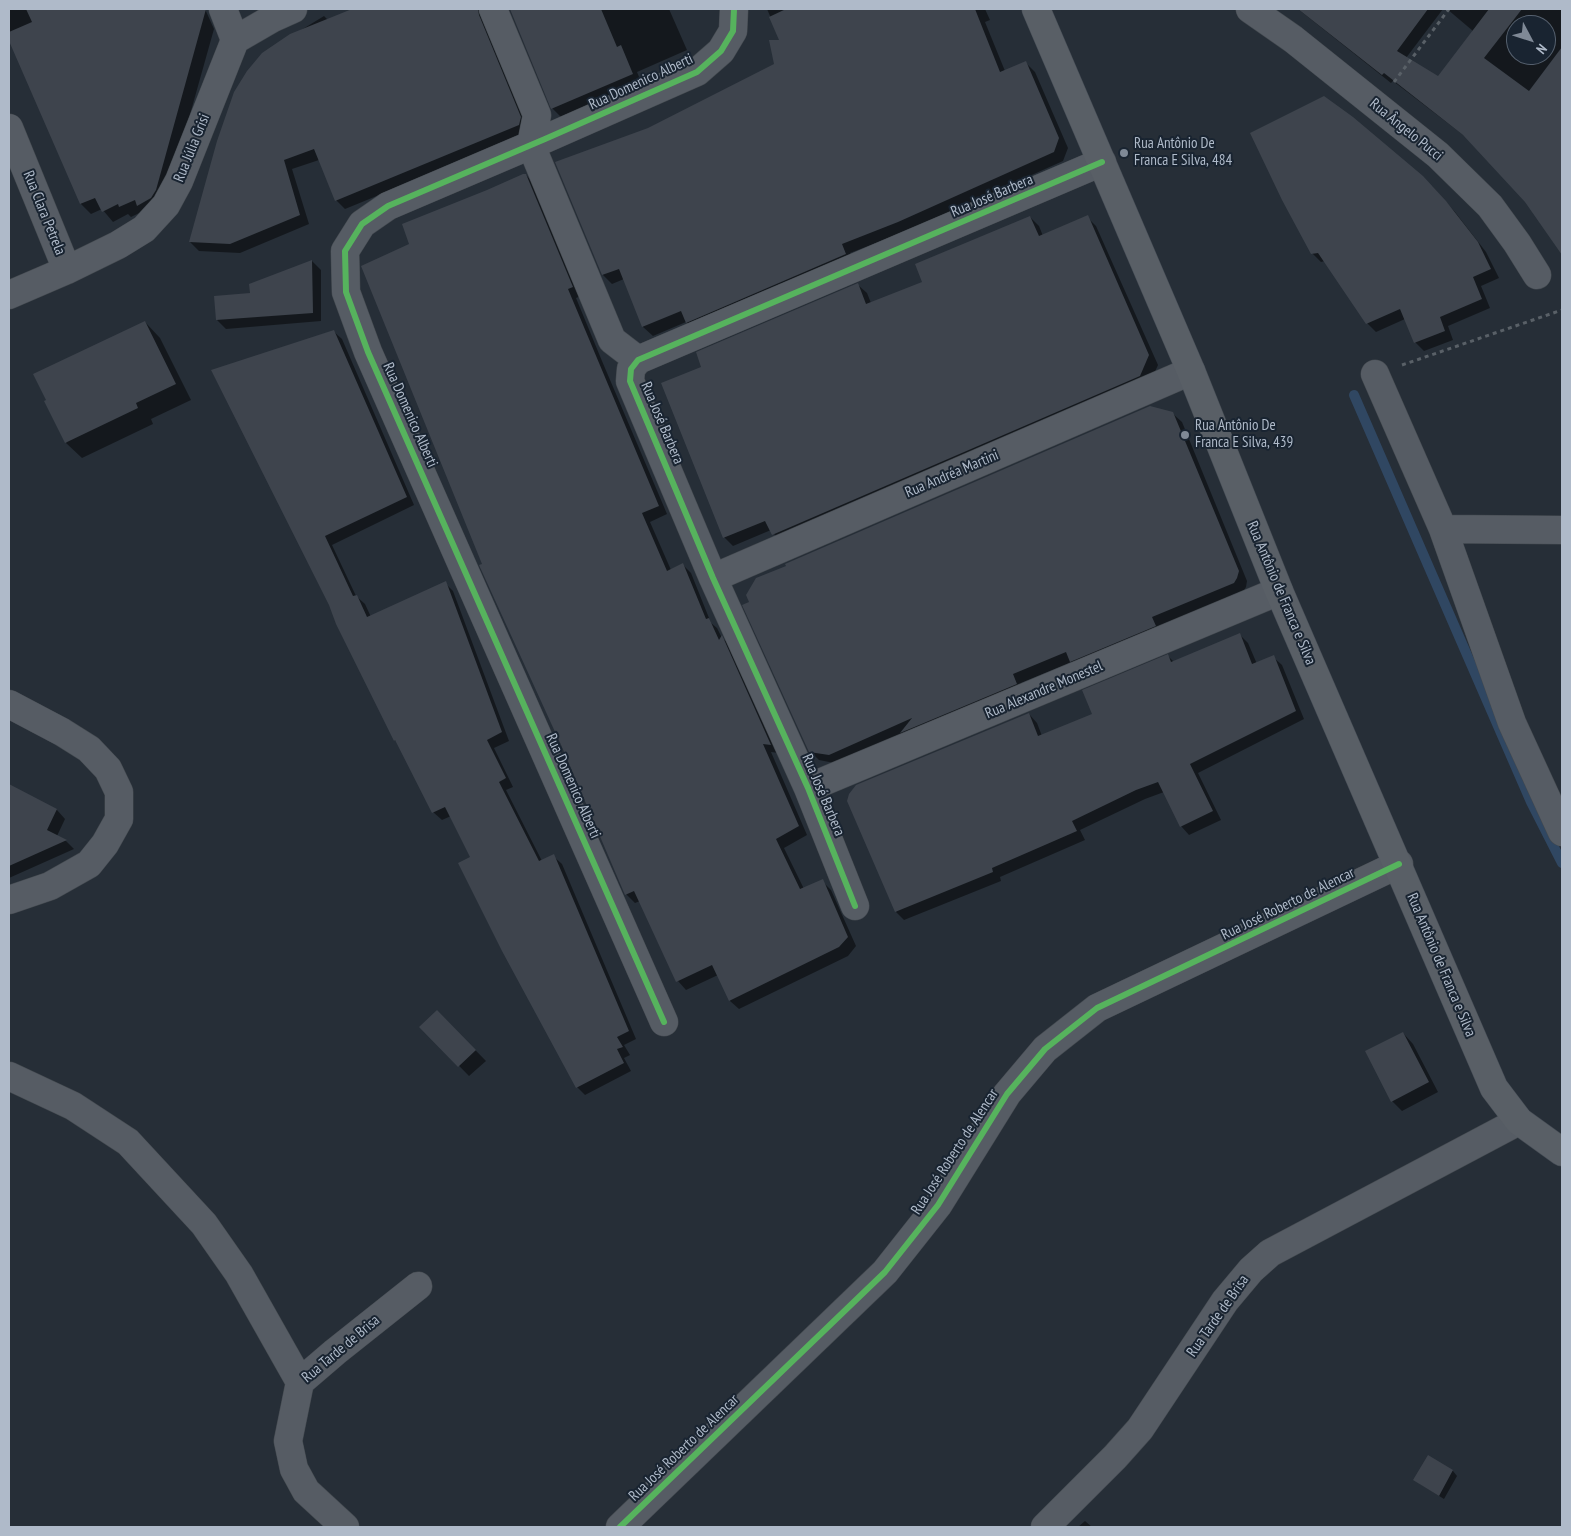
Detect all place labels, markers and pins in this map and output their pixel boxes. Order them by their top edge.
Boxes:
place label: Rua Antônio De Franca E Silva, 484 [1134,135,1232,170]
marker: Rua Antônio De Franca E Silva, 484 [1118,147,1130,159]
place label: Rua Antônio De Franca E Silva, 439 [1195,417,1293,452]
marker: Rua Antônio De Franca E Silva, 439 [1179,429,1191,441]

